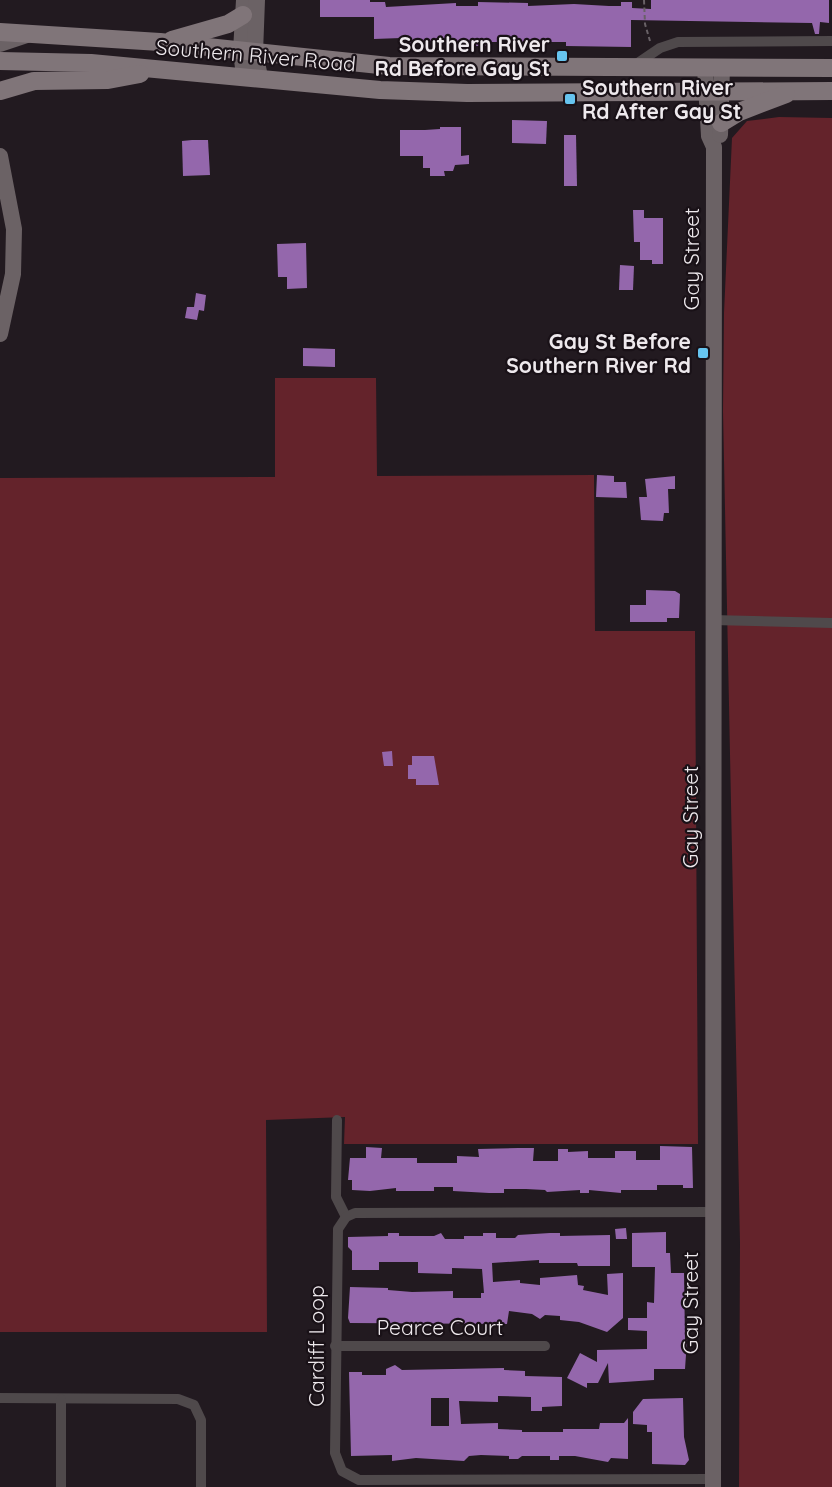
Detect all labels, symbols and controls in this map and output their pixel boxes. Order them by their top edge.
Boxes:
place label: Southern River Rd Before Gay St [374,31,550,81]
street label: Southern River Road [155,33,357,77]
marker: Southern River Rd Before Gay St [555,49,569,63]
place label: Southern River Rd After Gay St [582,74,741,124]
marker: Southern River Rd After Gay St [563,92,577,106]
street label: Gay Street [678,208,704,310]
place label: Gay St Before Southern River Rd [506,328,691,378]
marker: Gay St Before Southern River Rd [696,346,710,360]
street label: Gay Street [677,766,703,868]
street label: Gay Street [677,1252,703,1354]
street label: Cardiff Loop [303,1285,329,1407]
street label: Pearce Court [377,1314,503,1340]

